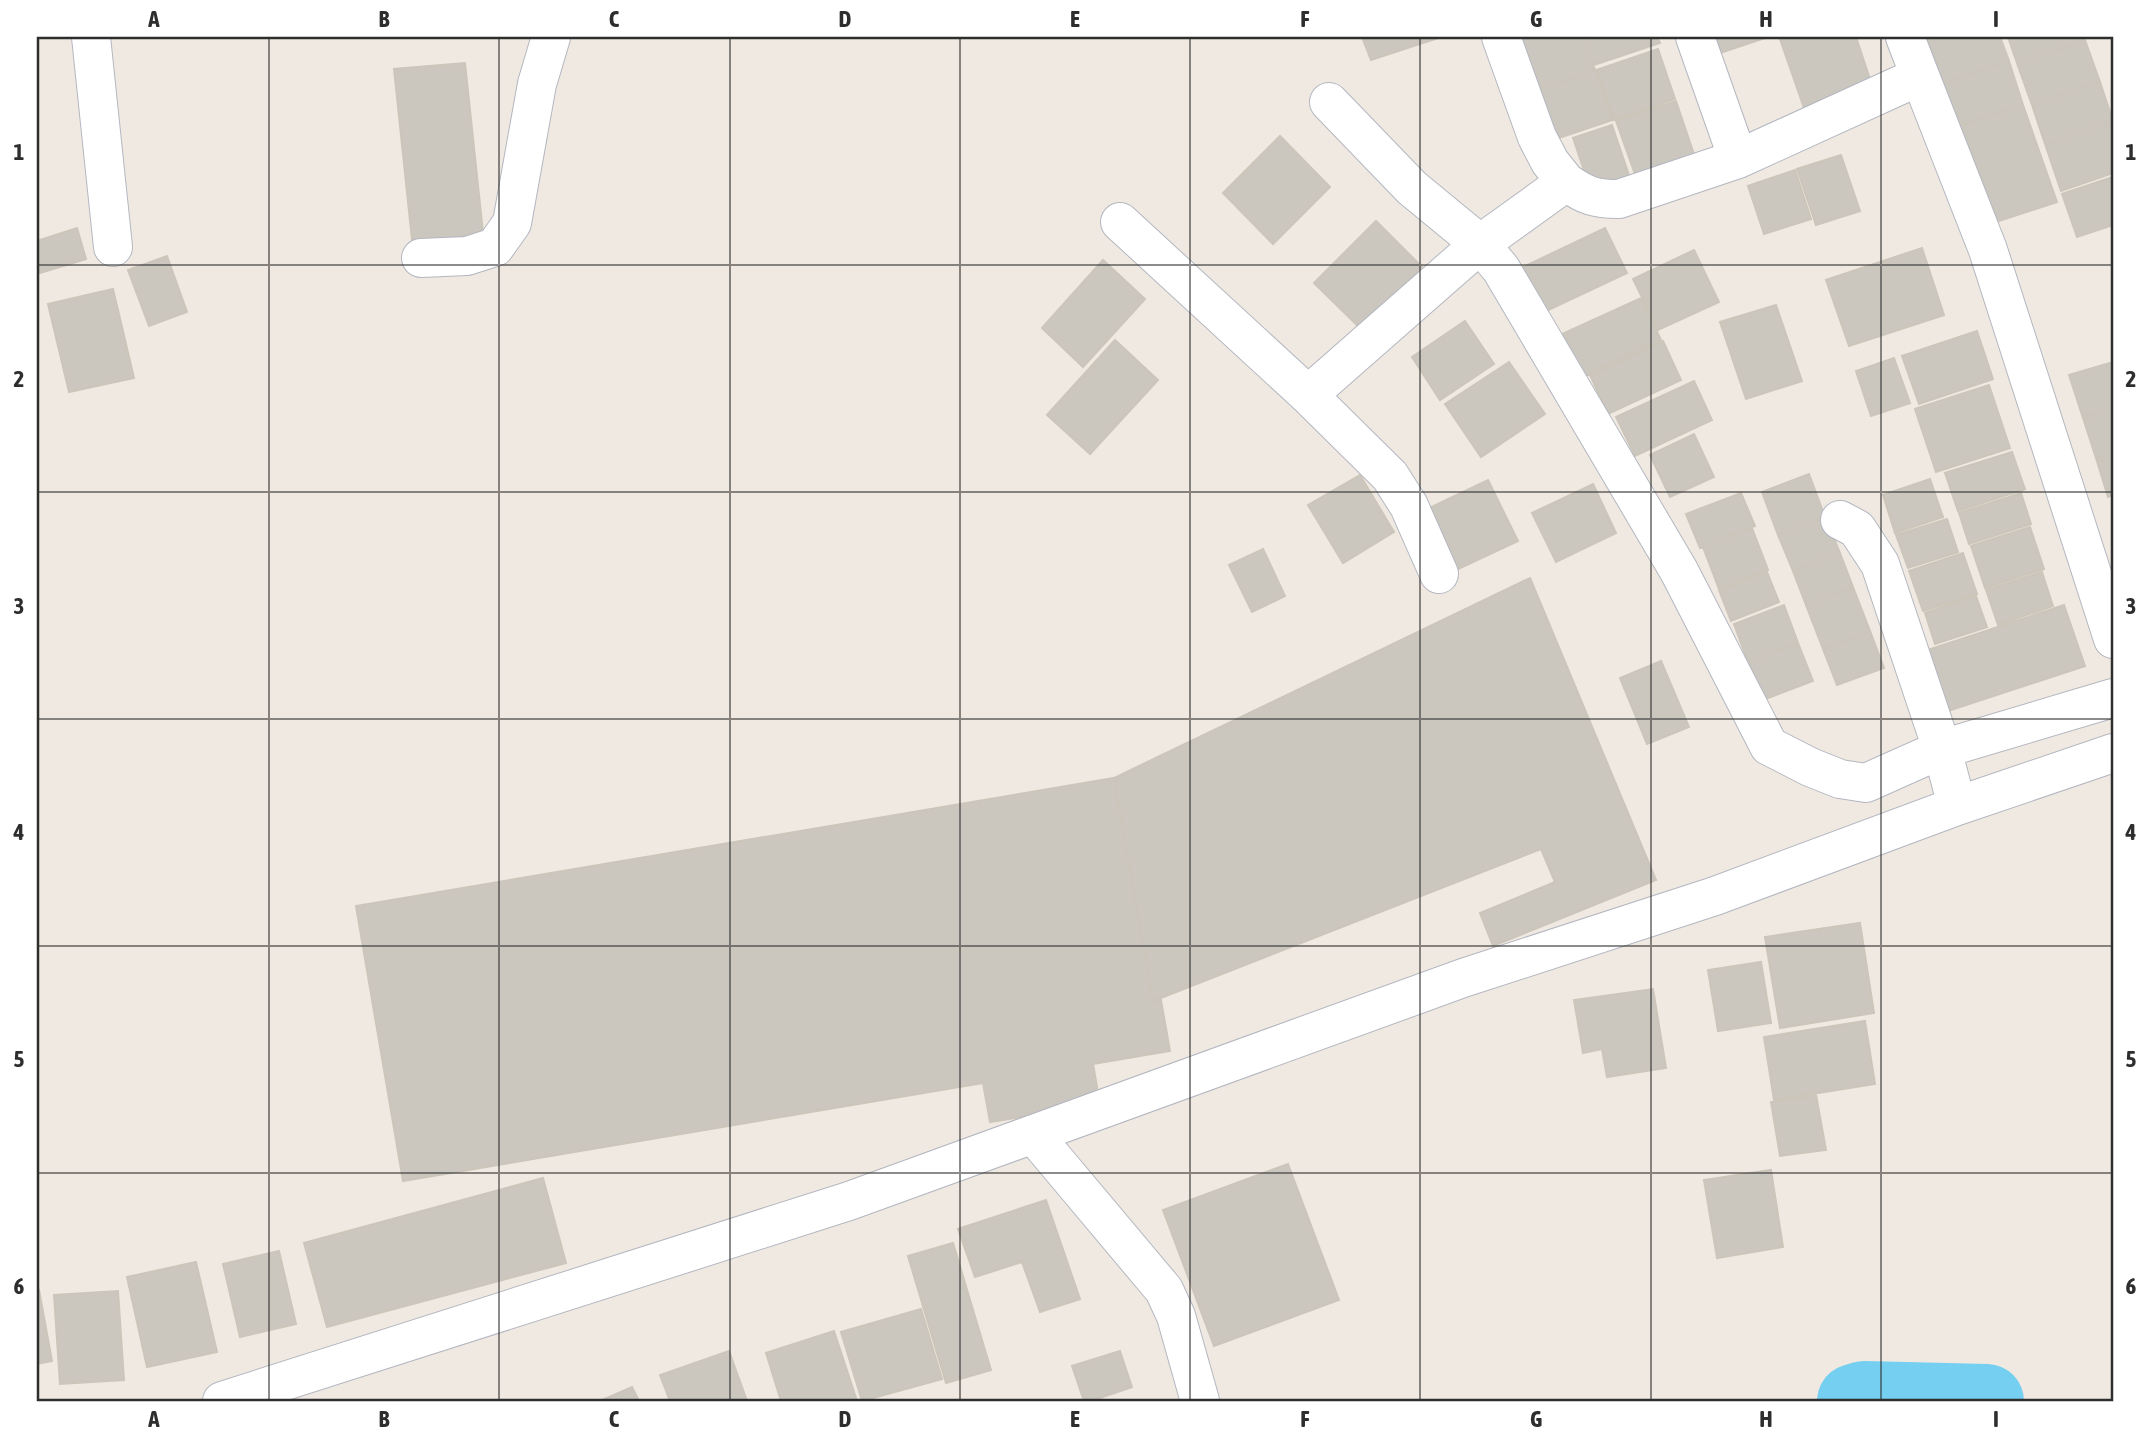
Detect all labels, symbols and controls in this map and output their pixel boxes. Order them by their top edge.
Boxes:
text: A [147,6,160,32]
text: B [379,6,390,32]
text: C [609,6,620,32]
text: D [839,6,852,32]
text: E [1070,6,1080,32]
text: F [1300,6,1310,32]
text: G [1530,6,1542,32]
text: H [1759,6,1773,32]
text: I [1993,6,1999,32]
text: 1 [14,139,25,165]
text: 1 [2126,139,2137,165]
text: 2 [14,366,24,392]
text: 2 [2126,366,2136,392]
text: 3 [14,593,24,619]
text: 3 [2126,593,2136,619]
text: 4 [13,819,25,845]
text: 4 [2125,819,2137,845]
text: 5 [14,1046,25,1072]
text: 5 [2126,1046,2137,1072]
text: 6 [14,1273,25,1299]
text: 6 [2126,1273,2137,1299]
text: A [147,1406,160,1432]
text: B [379,1406,390,1432]
text: C [609,1406,620,1432]
text: D [839,1406,852,1432]
text: E [1070,1406,1080,1432]
text: F [1300,1406,1310,1432]
text: G [1530,1406,1542,1432]
text: H [1759,1406,1773,1432]
text: I [1993,1406,1999,1432]

